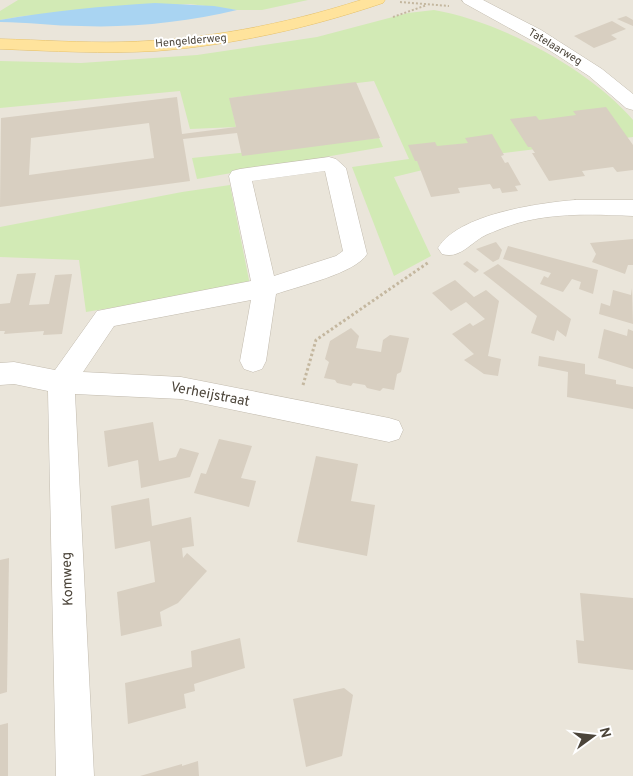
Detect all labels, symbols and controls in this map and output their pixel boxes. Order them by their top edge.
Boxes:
street label: Tatelaarweg [526,25,584,69]
street label: Hengelderweg [155,31,227,51]
street label: Verheijstraat [169,379,251,411]
street label: Komweg [59,552,77,606]
north arrow [568,711,618,761]
text: N [595,726,614,740]

